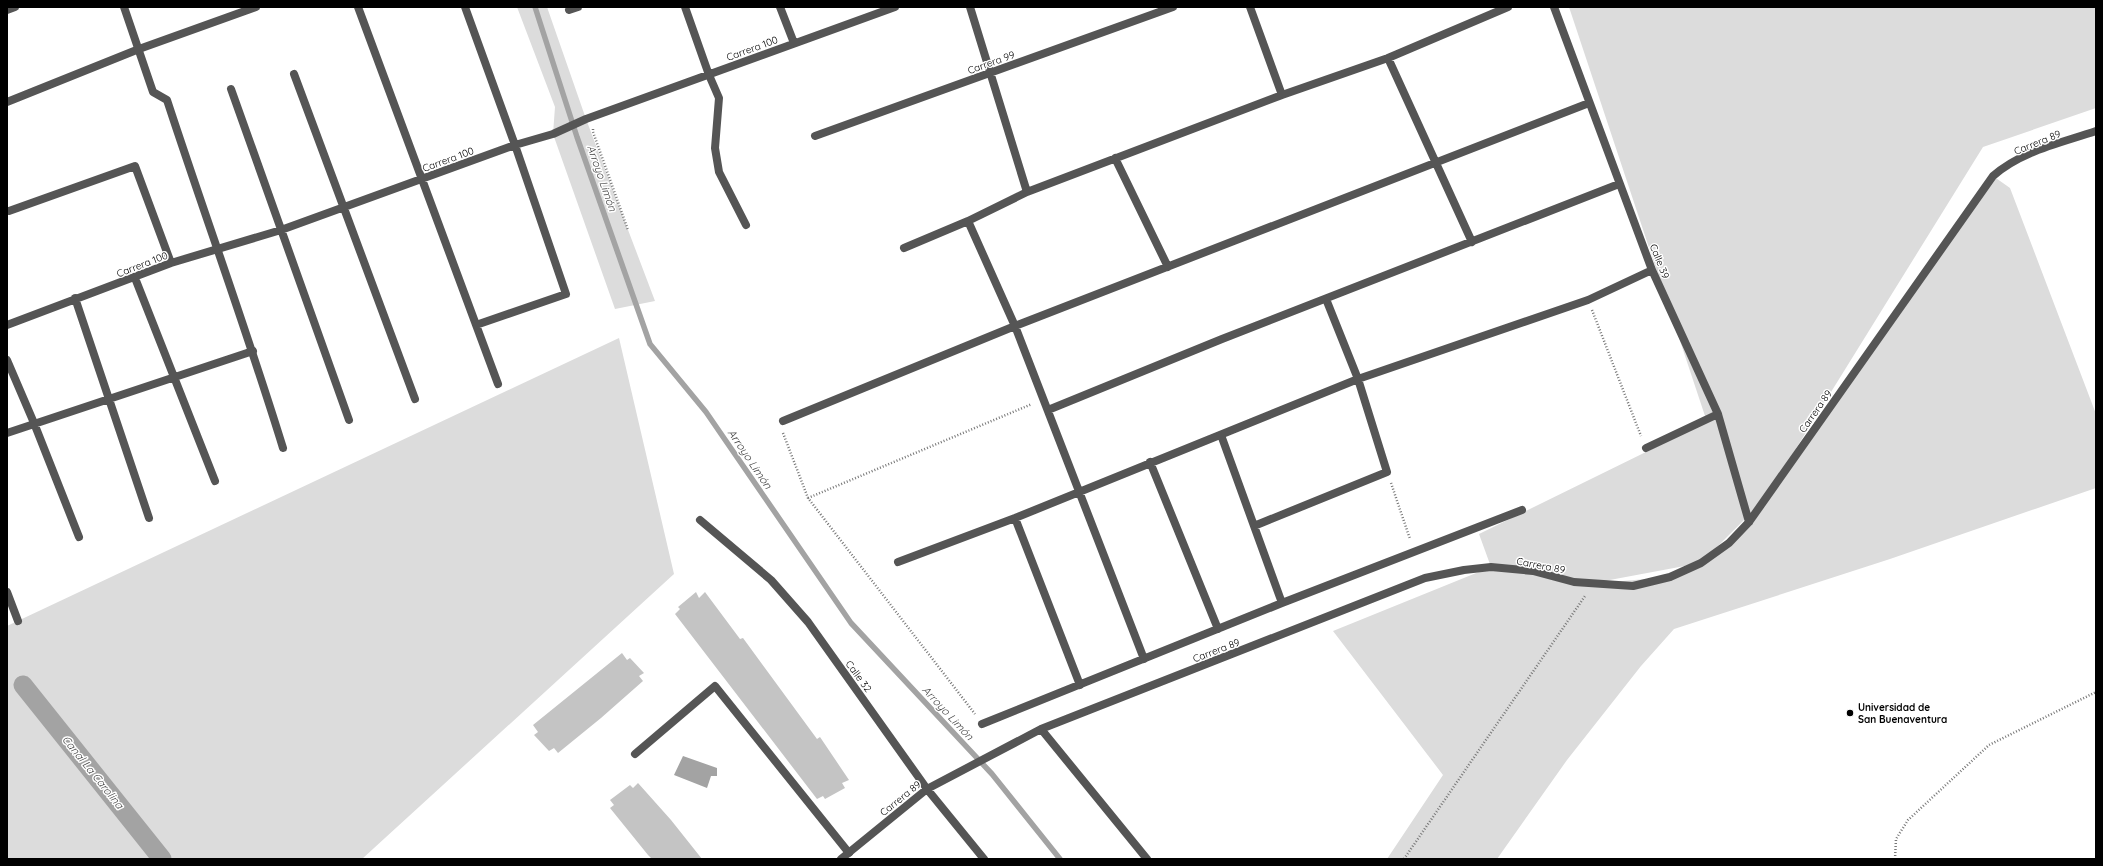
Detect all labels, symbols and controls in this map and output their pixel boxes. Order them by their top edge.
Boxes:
street label: Carrera 100 [725,33,780,64]
street label: Carrera 99 [966,48,1017,77]
street label: Carrera 89 [2012,127,2063,158]
water label: Arroyo Limón [584,143,620,214]
street label: Carrera 100 [421,144,476,175]
street label: Calle 39 [1647,242,1673,281]
street label: Carrera 100 [115,249,170,280]
street label: Carrera 89 [1796,387,1835,435]
water label: Arroyo Limón [725,426,775,492]
street label: Carrera 89 [1515,554,1567,577]
street label: Carrera 89 [1191,635,1242,665]
street label: Calle 32 [843,658,875,695]
water label: Arroyo Limón [919,683,977,743]
place label: Universidad de San Buenaventura [1858,701,1947,726]
marker: Universidad de San Buenaventura [1845,708,1855,718]
water label: Canal La Carolina [59,732,128,813]
street label: Carrera 89 [877,778,924,819]

